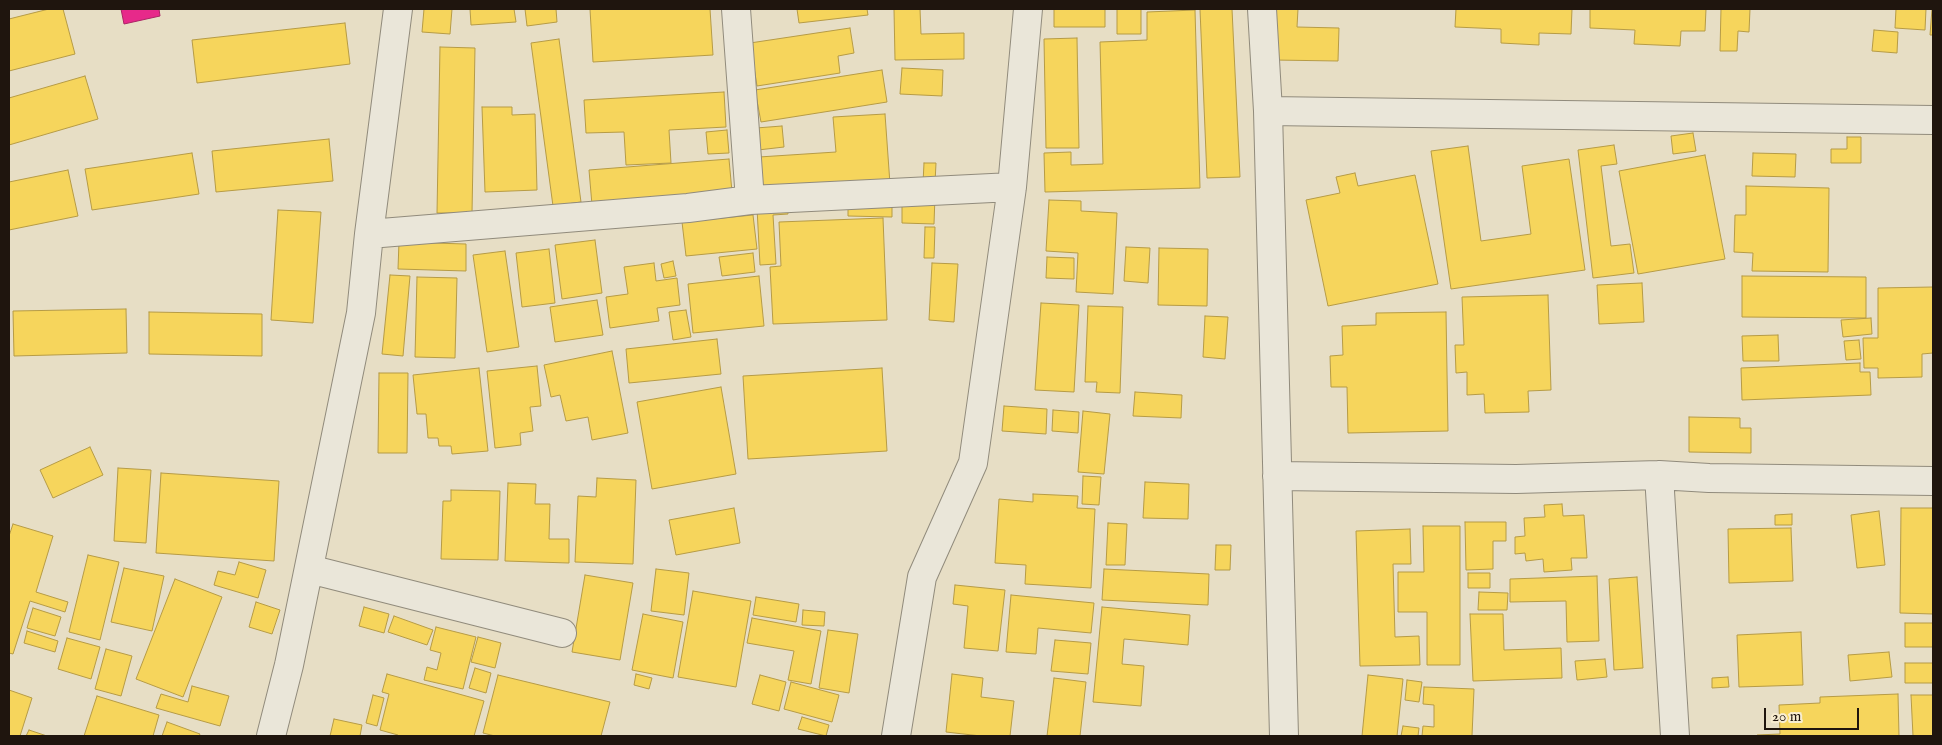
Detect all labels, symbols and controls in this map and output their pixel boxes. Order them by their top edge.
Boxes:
scale bar [1767,698,1862,730]
text: 20 m [1772,707,1801,726]

